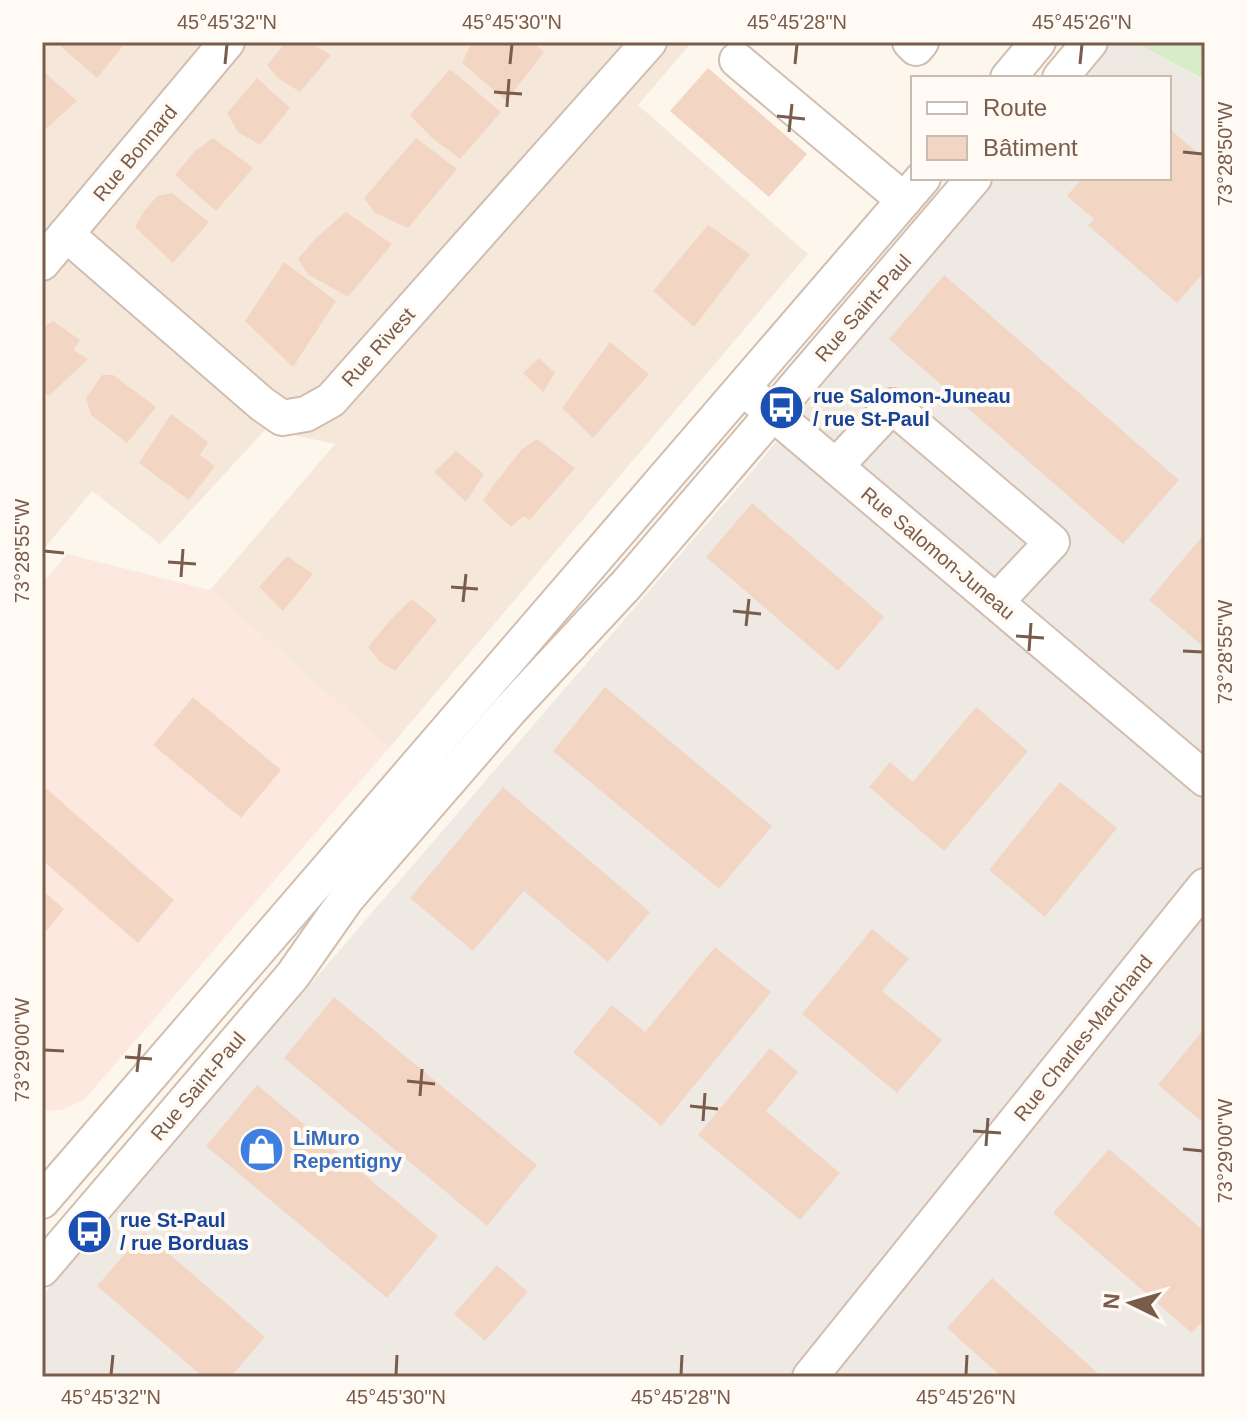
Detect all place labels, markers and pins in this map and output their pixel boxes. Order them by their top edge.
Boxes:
bus stop icon: rue Salomon-Juneau / rue St-Paul [758,384,806,432]
place label: rue Salomon-Juneau / rue St-Paul [813,385,1011,430]
shop icon: LiMuro Repentigny [238,1125,286,1173]
place label: LiMuro Repentigny [293,1127,403,1172]
bus stop icon: rue St-Paul / rue Borduas [65,1207,113,1255]
place label: rue St-Paul / rue Borduas [120,1209,249,1254]

